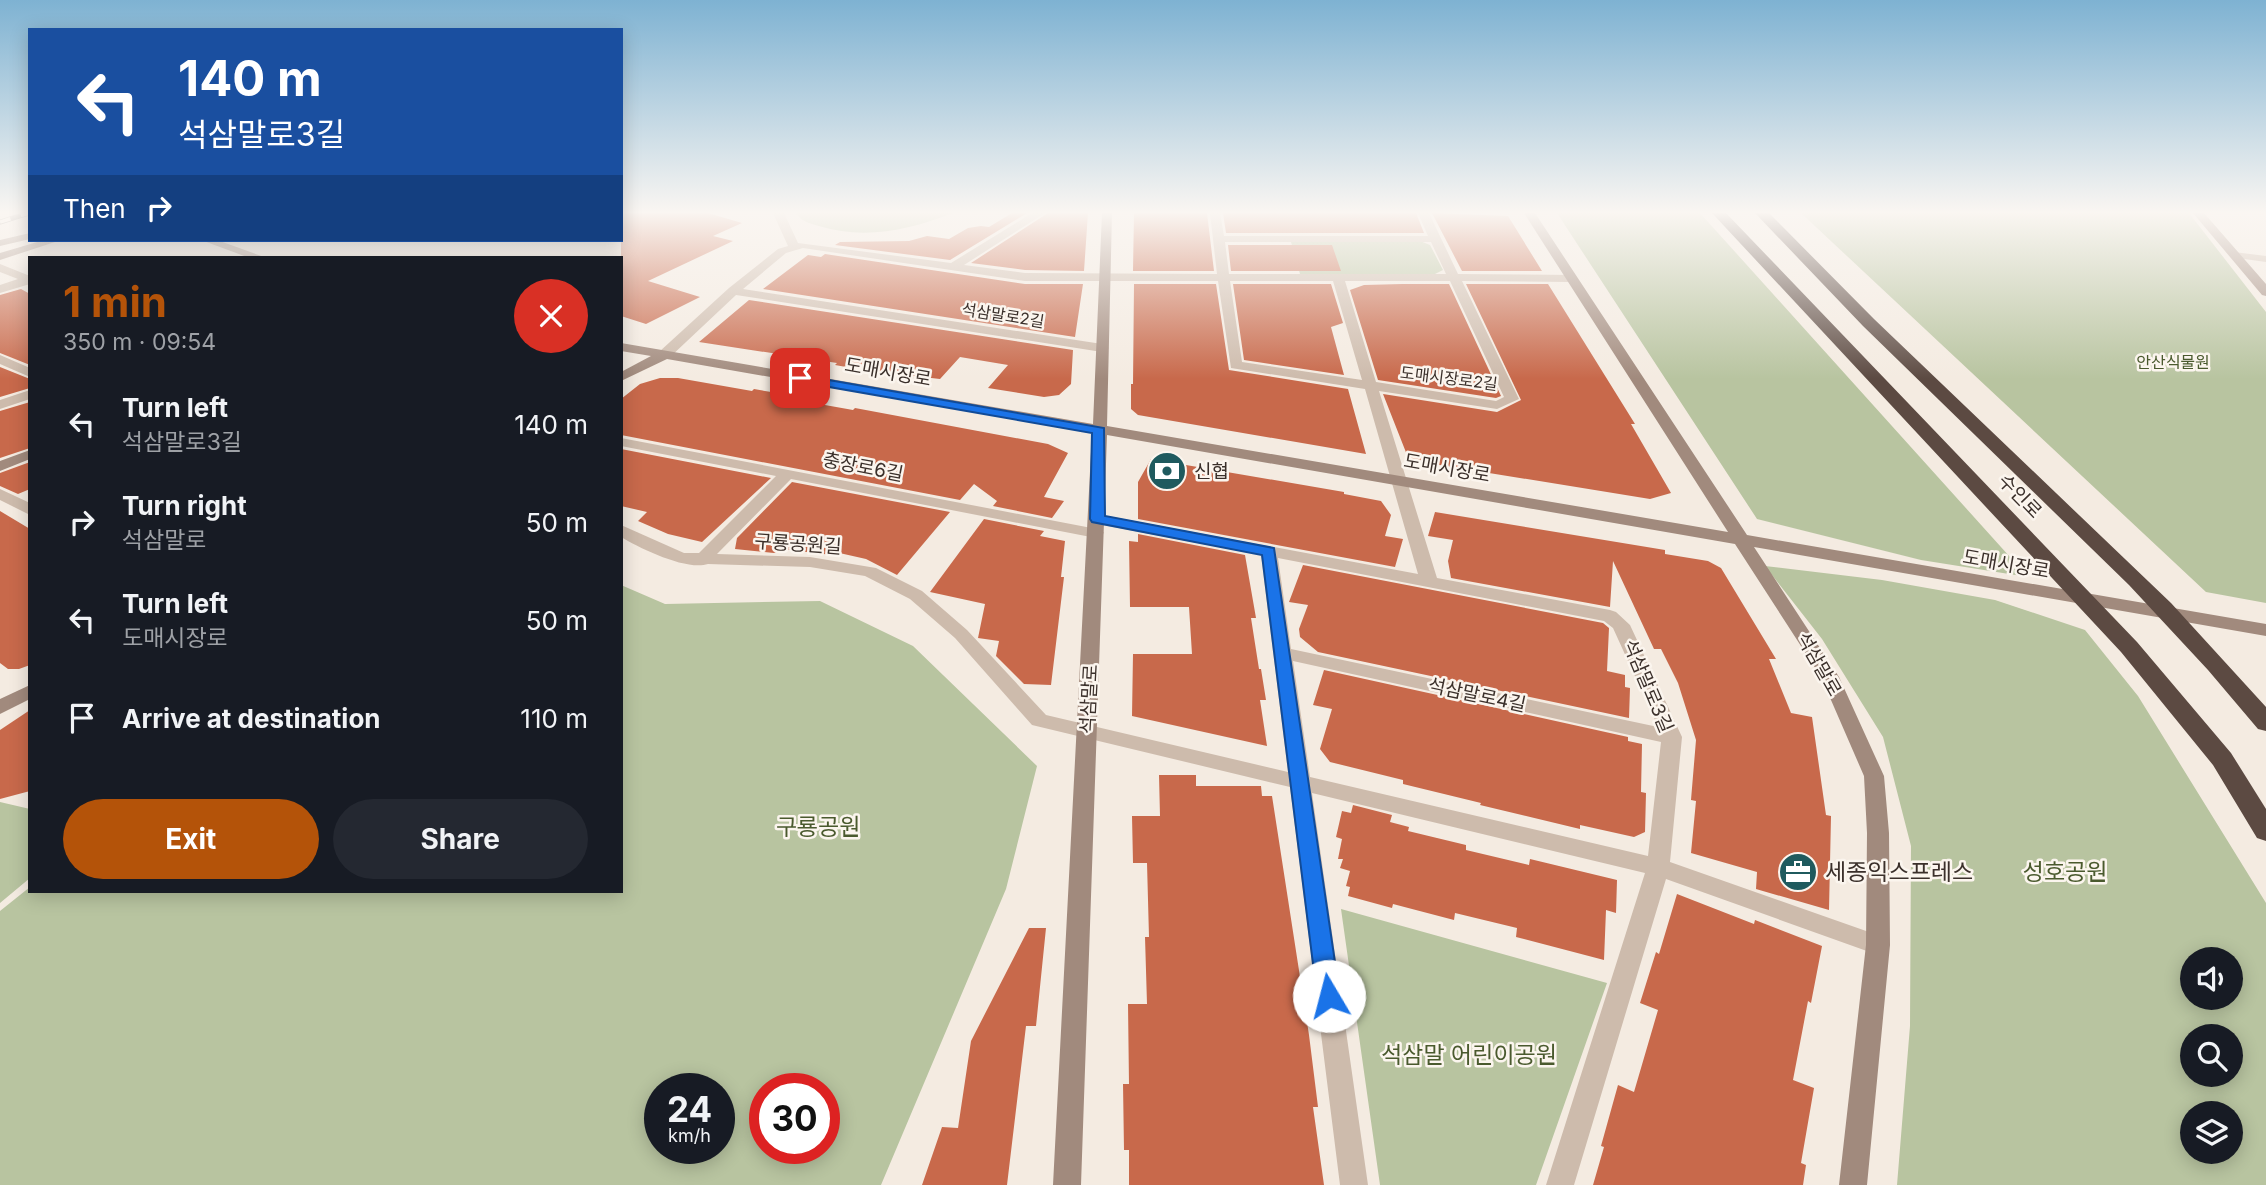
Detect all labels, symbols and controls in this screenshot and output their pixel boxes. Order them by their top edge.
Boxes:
text: 140 m [178,49,322,108]
icon: left [63,56,154,147]
text: 석삼말로3길 [178,115,345,154]
icon: right [140,189,178,227]
text: Then [63,193,126,224]
text: 1 min [63,276,167,327]
button: close [514,279,588,353]
street label: 석삼말로2길 [960,299,1046,331]
text: 350 m · 09:54 [63,328,216,356]
pin [770,348,830,408]
park label: 안산식물원 [2136,352,2210,372]
street label: 도매시장로 [843,353,933,391]
icon: arrive [781,359,819,397]
street label: 도매시장로2길 [1399,362,1499,394]
text: Turn left [122,392,228,423]
icon: left [63,405,101,443]
text: 140 m [514,409,588,440]
text: 석삼말로3길 [122,428,242,456]
street label: 충장로6길 [821,448,905,486]
street label: 도매시장로 [1402,449,1492,487]
bank icon: 신협 [1146,450,1188,492]
place label: 신협 [1194,460,1229,483]
street label: 수인로 [1994,469,2046,523]
text: Turn right [122,490,247,521]
icon: right [63,503,101,541]
text: 50 m [526,507,588,538]
text: 석삼말로 [122,526,207,554]
street label: 구룡공원길 [754,529,842,559]
street label: 도매시장로 [1961,545,2051,583]
text: Turn left [122,588,228,619]
icon: left [63,601,101,639]
text: 50 m [526,605,588,636]
text: 도매시장로 [122,624,228,652]
street label: 석삼말로 [1792,628,1846,700]
street label: 석삼말로3길 [1618,636,1678,736]
street label: 석삼말로 [1076,663,1102,735]
street label: 석삼말로4길 [1426,673,1528,717]
icon: arrive [63,699,101,737]
text: Arrive at destination [122,703,381,734]
text: 110 m [520,703,588,734]
button: Exit [63,799,319,879]
button: Share [333,799,588,879]
park label: 구룡공원 [776,813,860,841]
office icon: 세종익스프레스 [1777,851,1819,893]
place label: 세종익스프레스 [1825,858,1973,886]
park label: 성호공원 [2023,858,2107,886]
map controls [2180,947,2243,1164]
button: sound [2180,947,2243,1010]
position arrow [1292,959,1366,1033]
button: search [2180,1024,2243,1087]
park label: 석삼말 어린이공원 [1381,1041,1557,1069]
speed limit sign: 30 [749,1073,840,1164]
text: 24 [667,1088,712,1130]
button: layers [2180,1101,2243,1164]
text: km/h [668,1125,711,1146]

